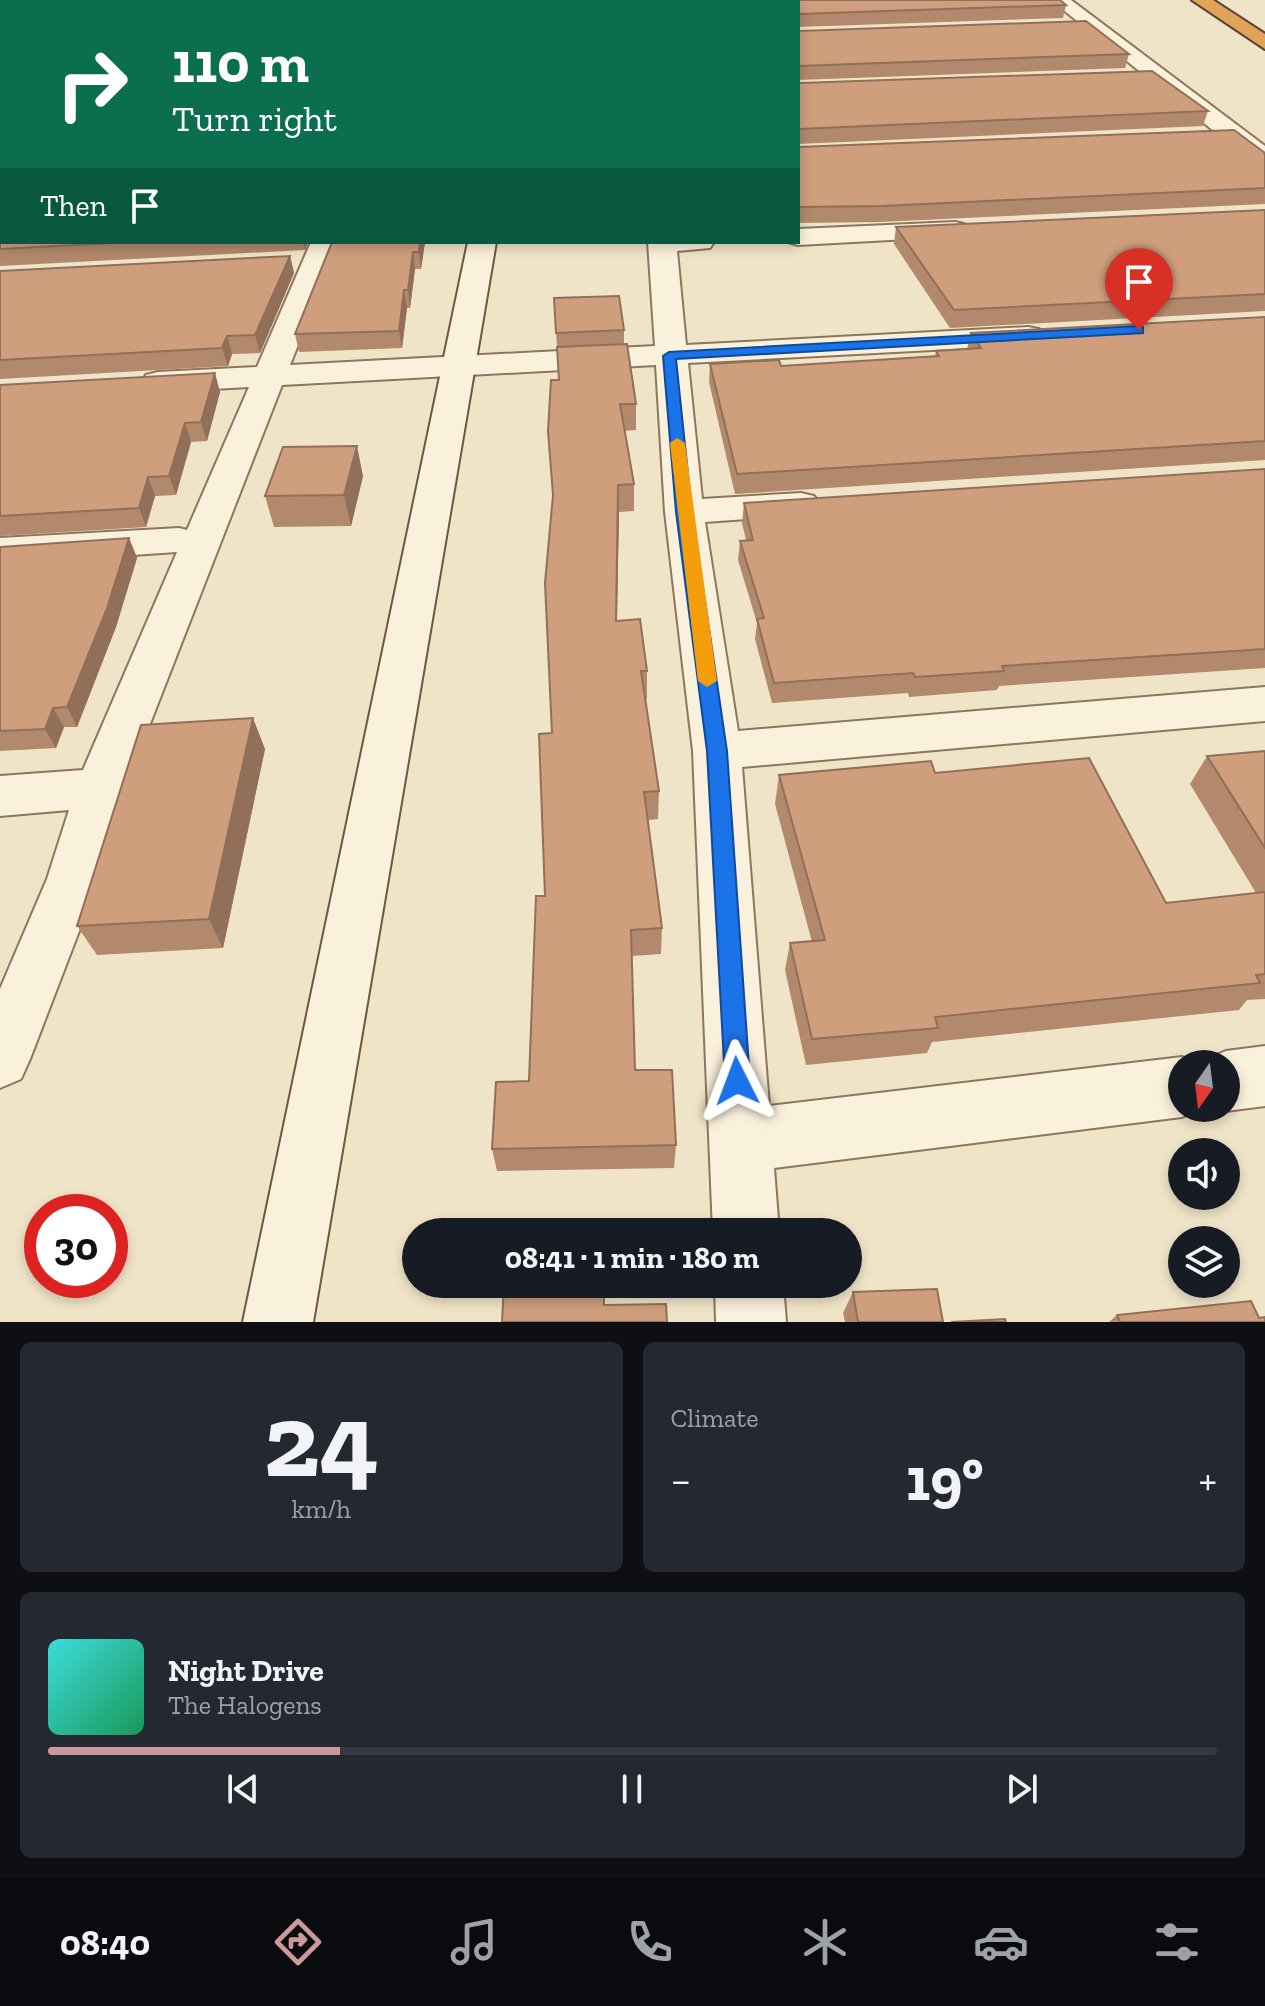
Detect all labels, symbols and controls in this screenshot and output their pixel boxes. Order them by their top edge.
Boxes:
text: 110 m [172,29,309,96]
icon: right [40,32,144,136]
text: Turn right [172,97,337,140]
icon: arrive [123,184,167,228]
text: Then [40,188,107,224]
pin [1105,248,1173,330]
icon: arrive [1117,260,1161,304]
position arrow [695,1039,779,1123]
north arrow [1168,1050,1240,1122]
map controls [1168,1050,1240,1298]
button: sound [1168,1138,1240,1210]
speed limit sign: 30 [24,1194,128,1298]
button: layers [1168,1226,1240,1298]
text: 08:41 · 1 min · 180 m [505,1240,759,1276]
text: 24 [264,1378,379,1503]
text: Climate [671,1402,758,1434]
text: 19° [906,1443,984,1515]
text: − [671,1453,691,1506]
text: + [1198,1453,1217,1506]
text: km/h [292,1493,351,1525]
text: Night Drive [168,1653,324,1689]
text: The Halogens [168,1689,322,1721]
icon: previous [221,1767,265,1811]
icon: pause [610,1767,654,1811]
icon: next [1000,1767,1044,1811]
icon: directions [270,1914,326,1970]
icon: music [446,1914,502,1970]
icon: phone [622,1914,678,1970]
icon: climate [797,1914,853,1970]
icon: car [973,1914,1029,1970]
icon: filters [1149,1914,1205,1970]
text: 08:40 [60,1921,150,1964]

